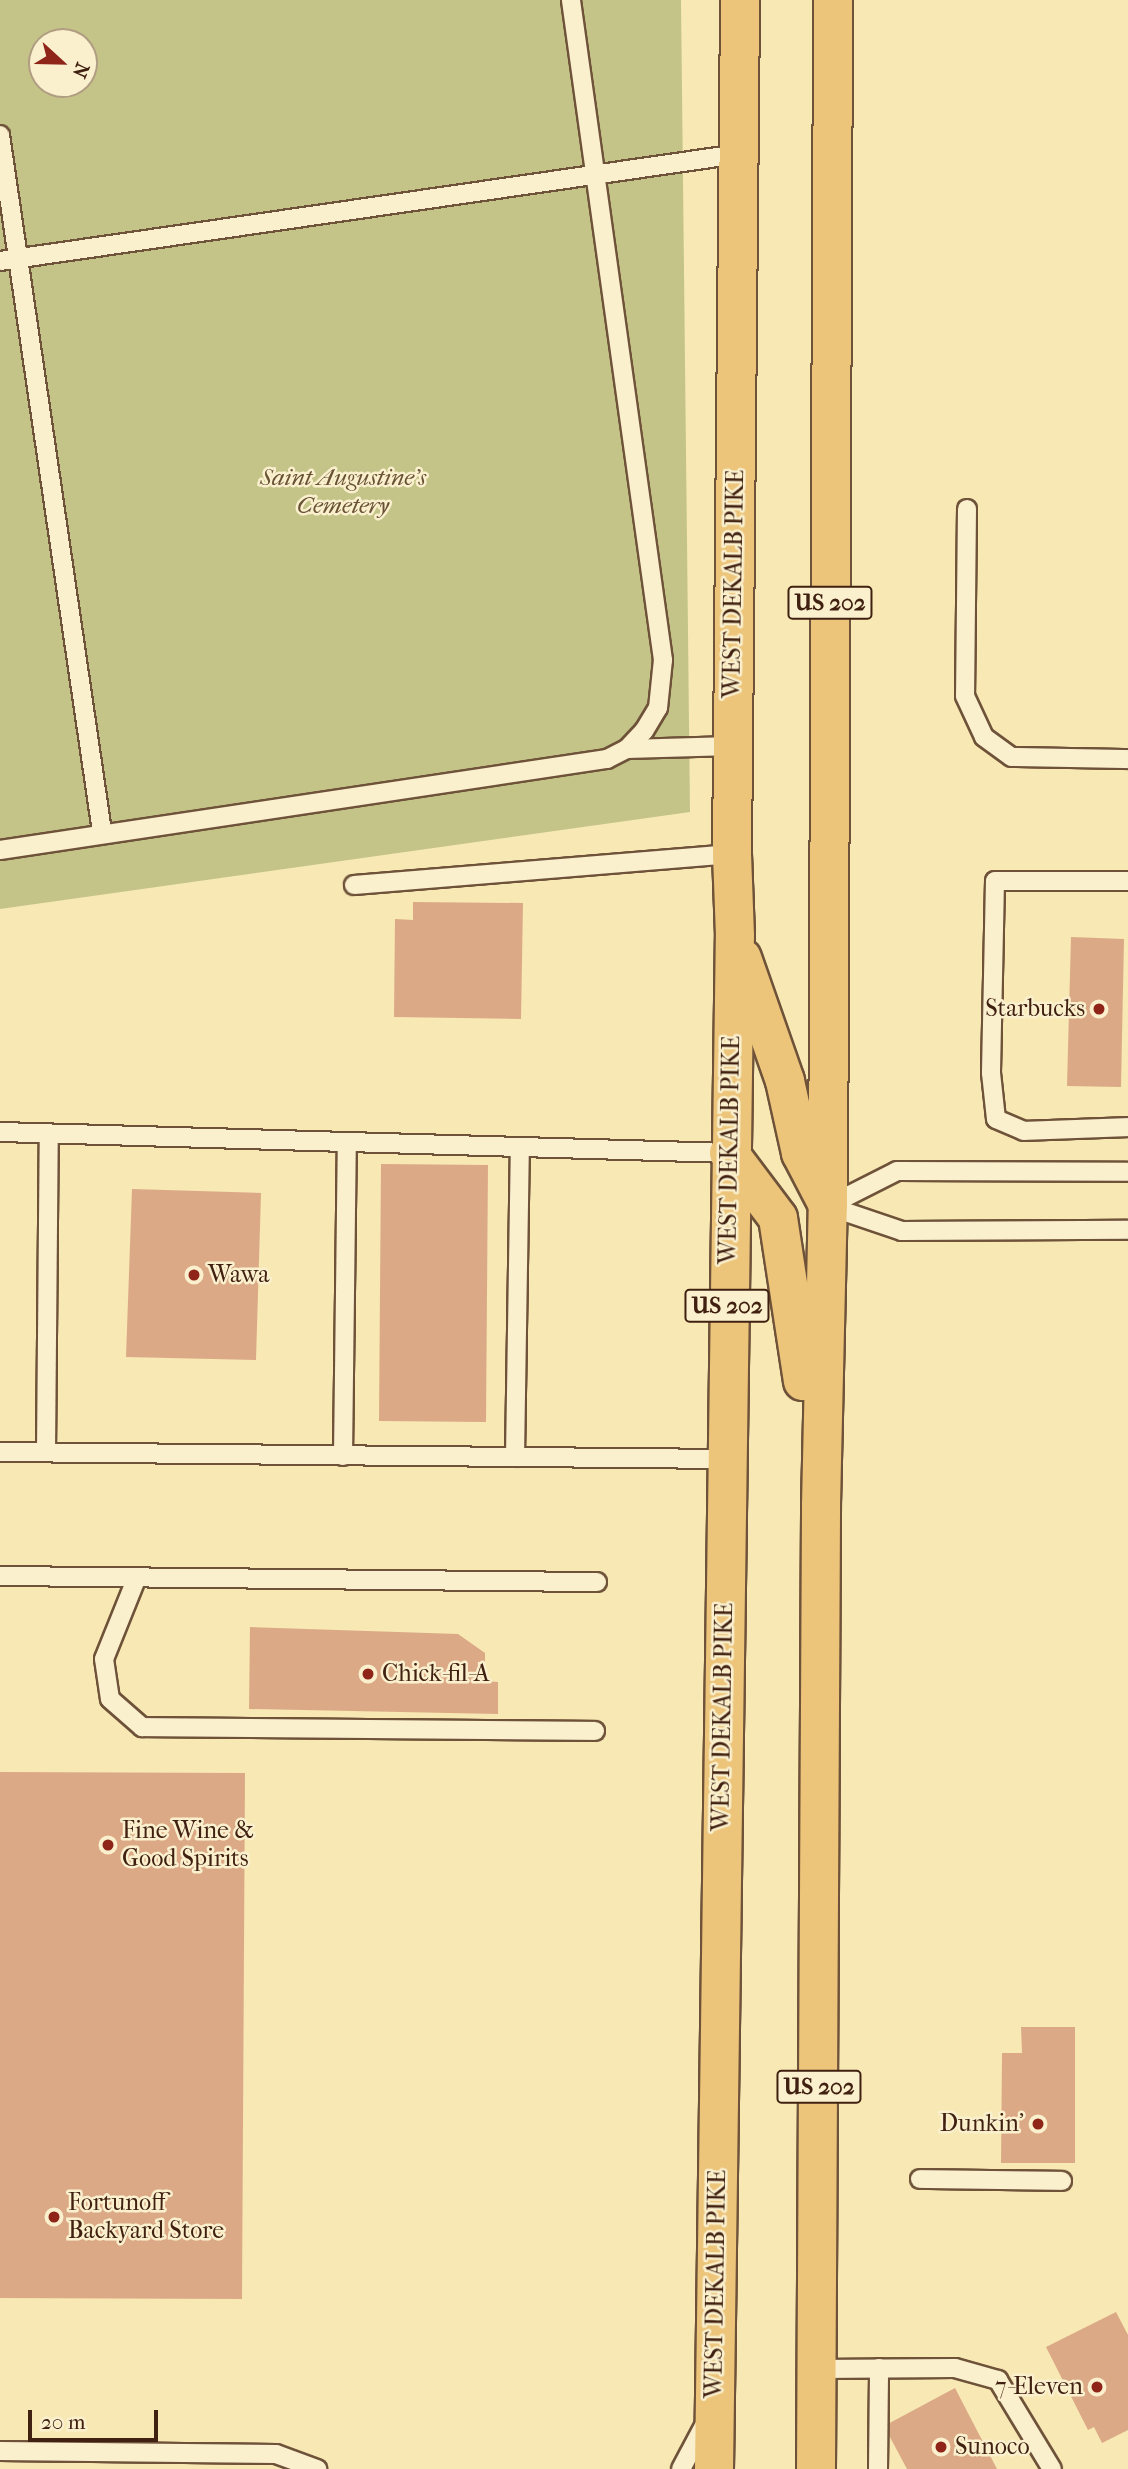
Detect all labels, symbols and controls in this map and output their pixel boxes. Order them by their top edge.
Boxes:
north arrow [28,28,98,98]
text: N [68,59,94,81]
park label: Saint Augustine's Cemetery [260,464,426,520]
street label: WEST DEKALB PIKE [718,469,750,699]
road number: US 202 [786,583,874,622]
place label: Starbucks [985,995,1085,1023]
marker: Starbucks [1091,1001,1107,1017]
street label: WEST DEKALB PIKE [714,1035,746,1265]
place label: Wawa [208,1261,269,1289]
marker: Wawa [186,1267,202,1283]
road number: US 202 [683,1287,771,1326]
street label: WEST DEKALB PIKE [707,1602,739,1832]
place label: Chick-fil-A [382,1660,489,1688]
marker: Chick-fil-A [360,1666,376,1682]
place label: Fine Wine & Good Spirits [122,1817,254,1873]
marker: Fine Wine & Good Spirits [100,1837,116,1853]
road number: US 202 [775,2068,863,2106]
place label: Dunkin' [940,2110,1024,2138]
marker: Dunkin' [1030,2116,1046,2132]
street label: WEST DEKALB PIKE [700,2169,732,2399]
place label: Fortunoff Backyard Store [68,2189,224,2245]
marker: Fortunoff Backyard Store [46,2209,62,2225]
place label: 7-Eleven [995,2373,1083,2401]
marker: 7-Eleven [1089,2379,1105,2395]
scale bar [32,2396,161,2440]
text: 20 m [41,2410,85,2434]
place label: Sunoco [955,2433,1030,2461]
marker: Sunoco [933,2439,949,2455]

